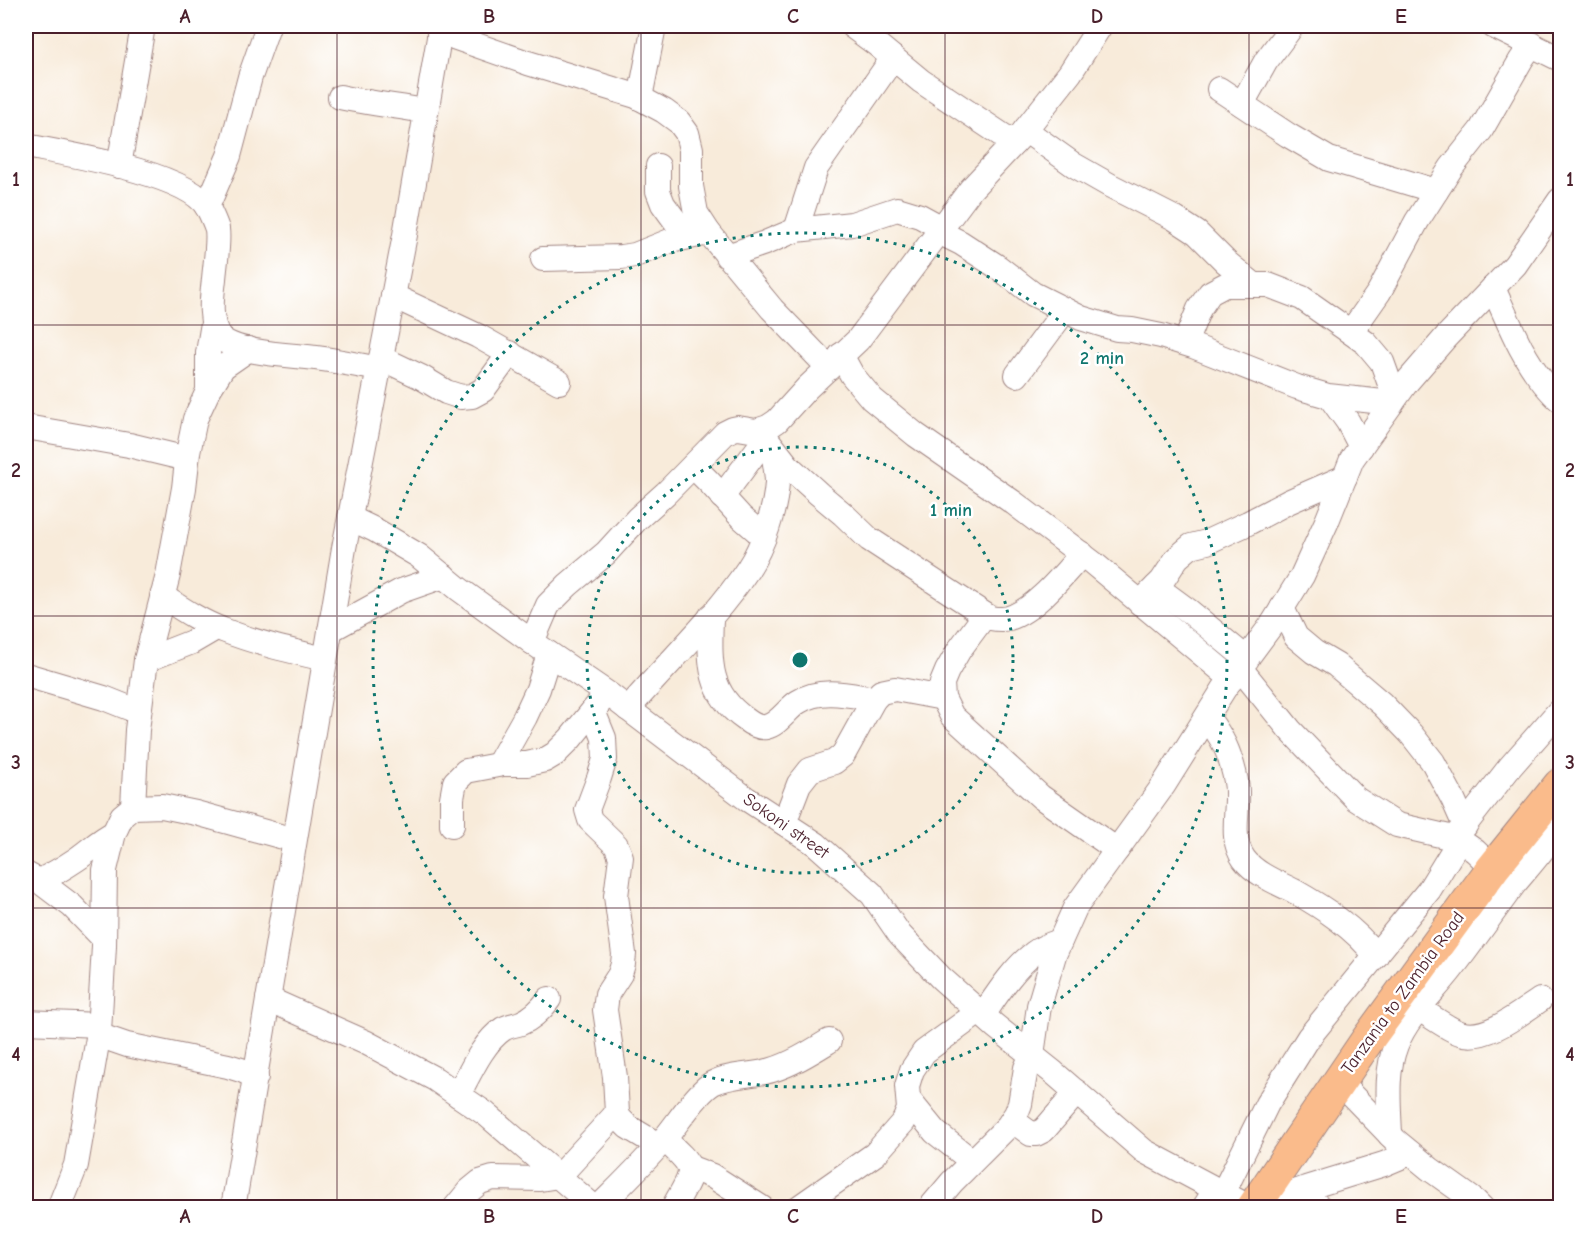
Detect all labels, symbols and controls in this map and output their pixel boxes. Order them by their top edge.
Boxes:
text: A [179,5,191,28]
text: B [483,5,495,28]
text: C [787,5,799,28]
text: D [1091,5,1103,28]
text: E [1395,5,1407,28]
text: 1 [12,168,20,191]
text: 1 [1566,168,1574,191]
text: 2 min [1080,348,1124,369]
text: 2 [11,459,21,482]
text: 2 [1565,459,1575,482]
text: 1 min [930,500,972,521]
centre of rings [790,650,810,670]
text: 3 [11,751,21,774]
text: 3 [1565,751,1575,774]
street label: Sokoni street [739,789,834,864]
street label: Tanzania to Zambia Road [1337,908,1469,1078]
text: 4 [11,1043,21,1066]
text: 4 [1565,1043,1575,1066]
text: A [179,1205,191,1228]
text: B [483,1205,495,1228]
text: C [787,1205,799,1228]
text: D [1091,1205,1103,1228]
text: E [1395,1205,1407,1228]

